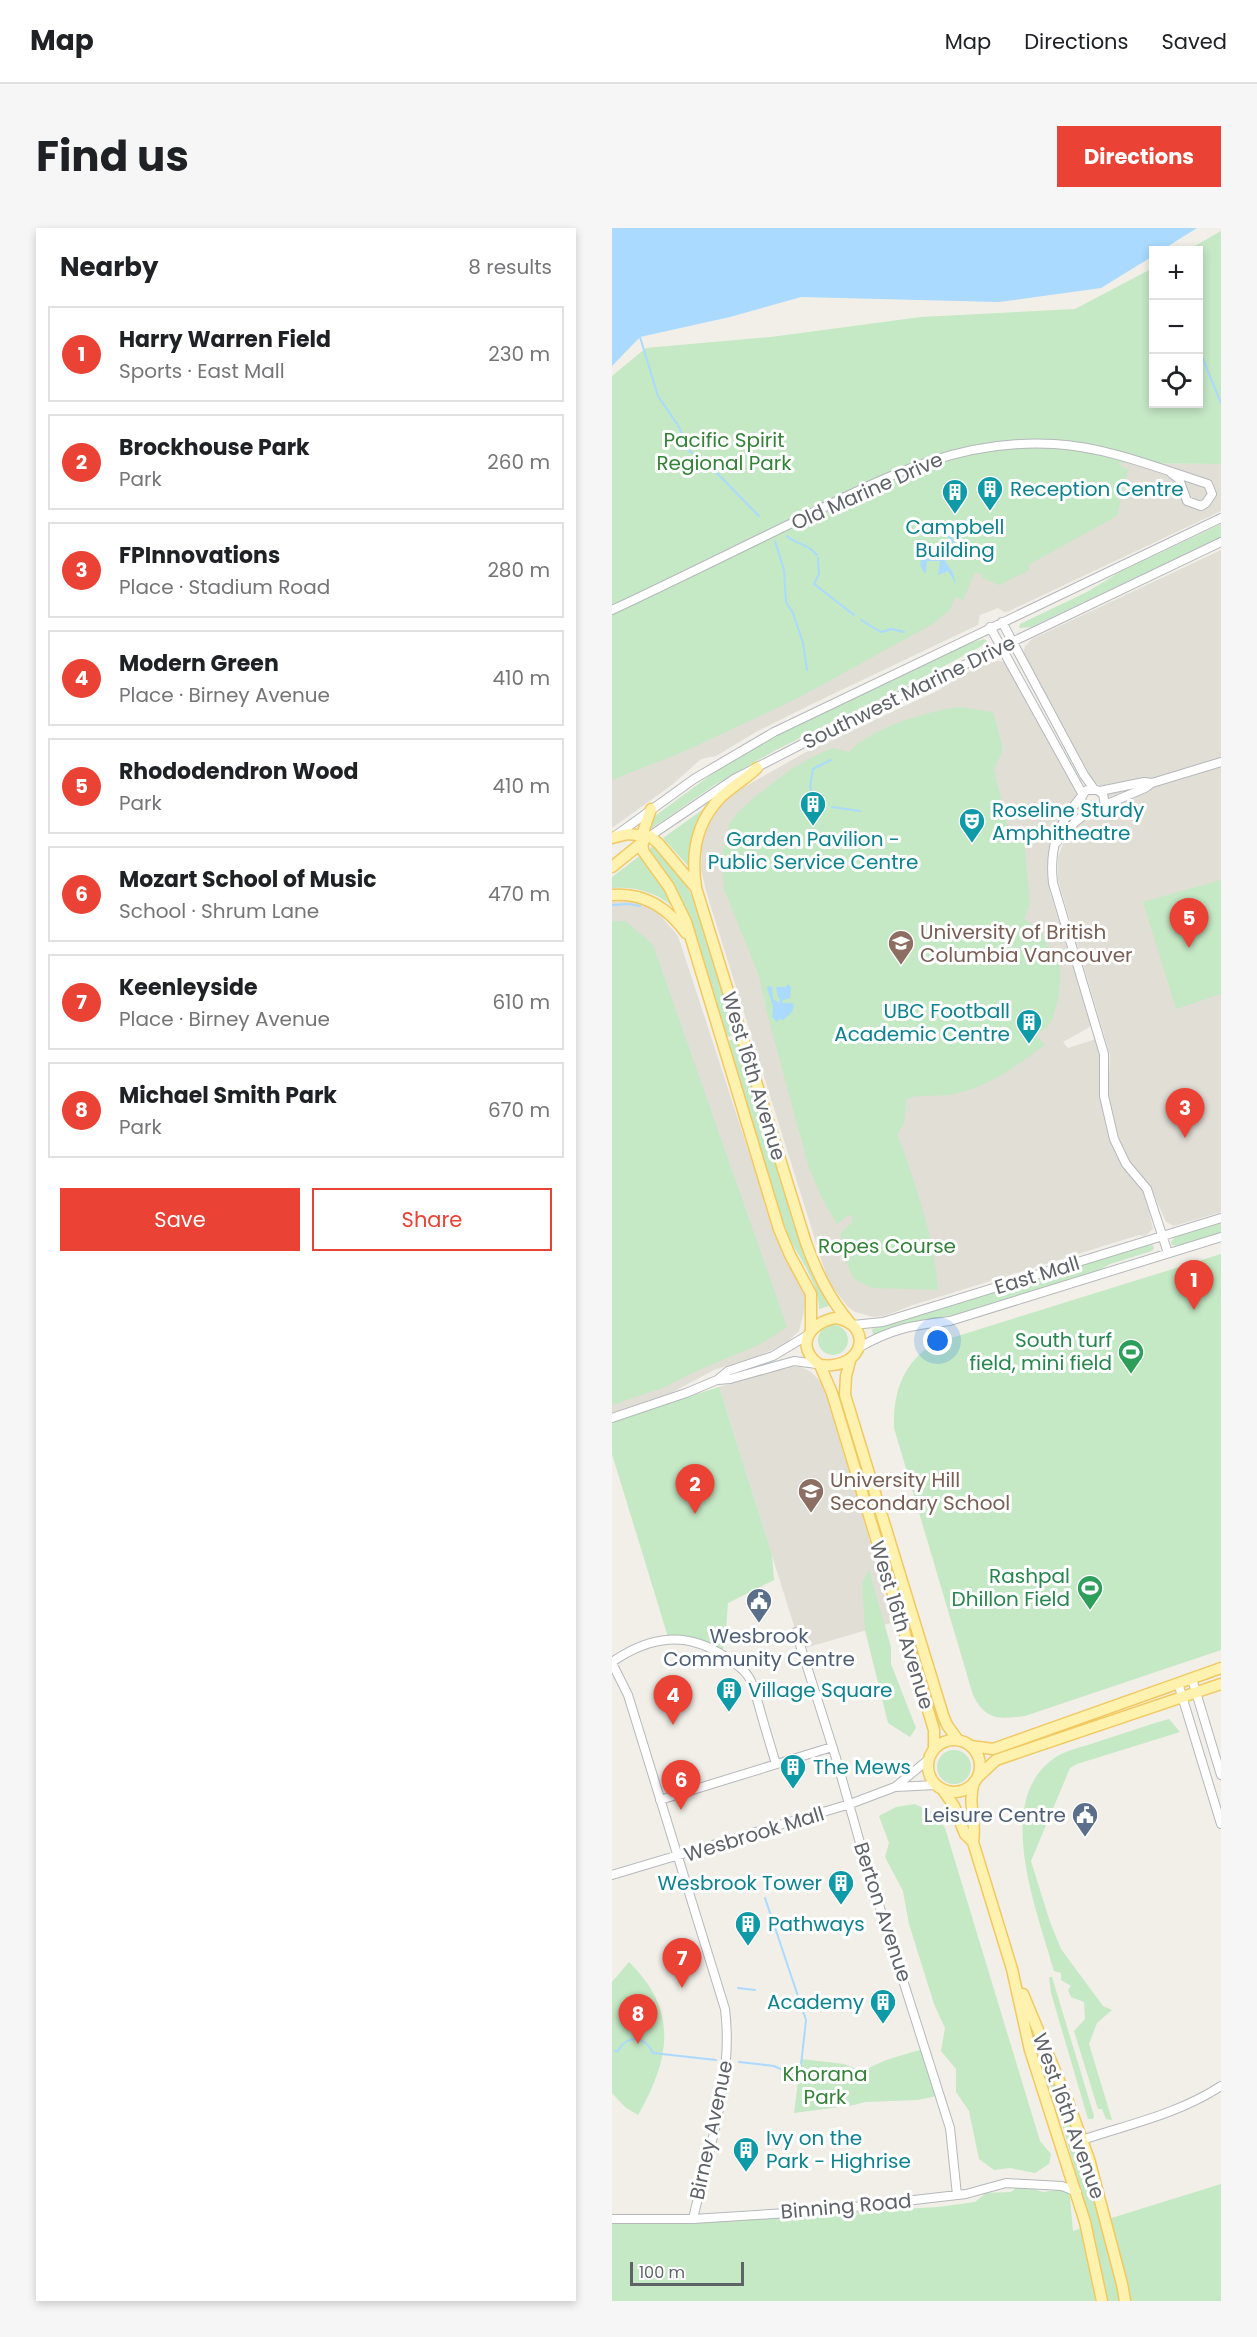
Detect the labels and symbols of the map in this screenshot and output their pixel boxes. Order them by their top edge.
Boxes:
park label: Pacific Spirit Regional Park [656,426,792,477]
street label: Old Marine Drive [787,445,947,537]
building icon: Reception Centre [975,474,1005,512]
place label: Reception Centre [1010,475,1184,503]
building icon: Campbell Building [940,477,970,515]
place label: Campbell Building [906,513,1004,564]
street label: Southwest Marine Drive [798,628,1020,756]
building icon: Garden Pavilion - Public Service Centre [798,789,828,827]
place label: Roseline Sturdy Amphitheatre [992,796,1144,847]
theatre icon: Roseline Sturdy Amphitheatre [957,806,987,844]
place label: Garden Pavilion - Public Service Centre [708,825,918,876]
pin: 5 [1170,898,1208,948]
place label: University of British Columbia Vancouver [920,918,1133,969]
school or university icon: University of British Columbia Vancouver [886,928,916,966]
street label: West 16th Avenue [715,988,793,1164]
place label: UBC Football Academic Centre [834,997,1010,1048]
building icon: UBC Football Academic Centre [1014,1007,1044,1045]
pin: 3 [1166,1088,1204,1138]
park label: Ropes Course [818,1232,956,1260]
street label: East Mall [991,1249,1083,1301]
pin: 1 [1174,1260,1214,1310]
your location [923,1326,952,1355]
place label: South turf field, mini field [969,1326,1112,1377]
sports icon: South turf field, mini field [1116,1337,1146,1375]
pin: 2 [676,1464,715,1514]
place label: University Hill Secondary School [830,1466,1010,1517]
school or university icon: University Hill Secondary School [796,1476,826,1514]
street label: West 16th Avenue [863,1537,941,1713]
place label: Rashpal Dhillon Field [952,1562,1070,1613]
sports icon: Rashpal Dhillon Field [1075,1573,1105,1611]
public building icon: Wesbrook Community Centre [744,1586,774,1624]
place label: Wesbrook Community Centre [663,1622,855,1673]
building icon: Village Square [714,1675,744,1713]
pin: 4 [654,1676,692,1725]
place label: Village Square [748,1676,893,1704]
building icon: The Mews [778,1752,808,1790]
place label: The Mews [813,1753,911,1781]
pin: 6 [662,1760,700,1810]
street label: Wesbrook Mall [680,1799,828,1869]
public building icon: Leisure Centre [1070,1800,1100,1838]
place label: Leisure Centre [924,1801,1066,1829]
street label: Berton Avenue [847,1839,919,1985]
building icon: Wesbrook Tower [826,1868,856,1906]
place label: Wesbrook Tower [658,1869,822,1897]
building icon: Pathways [733,1909,763,1947]
place label: Pathways [768,1910,865,1938]
pin: 7 [662,1938,702,1988]
building icon: Academy [868,1987,898,2025]
place label: Academy [767,1988,864,2016]
pin: 8 [618,1994,658,2044]
street label: West 16th Avenue [1026,2029,1112,2203]
street label: Birney Avenue [683,2058,739,2202]
park label: Khorana Park [783,2060,867,2111]
place label: Ivy on the Park - Highrise [766,2124,911,2175]
building icon: Ivy on the Park - Highrise [731,2135,761,2173]
street label: Binning Road [779,2186,913,2226]
scale bar [630,2259,744,2286]

